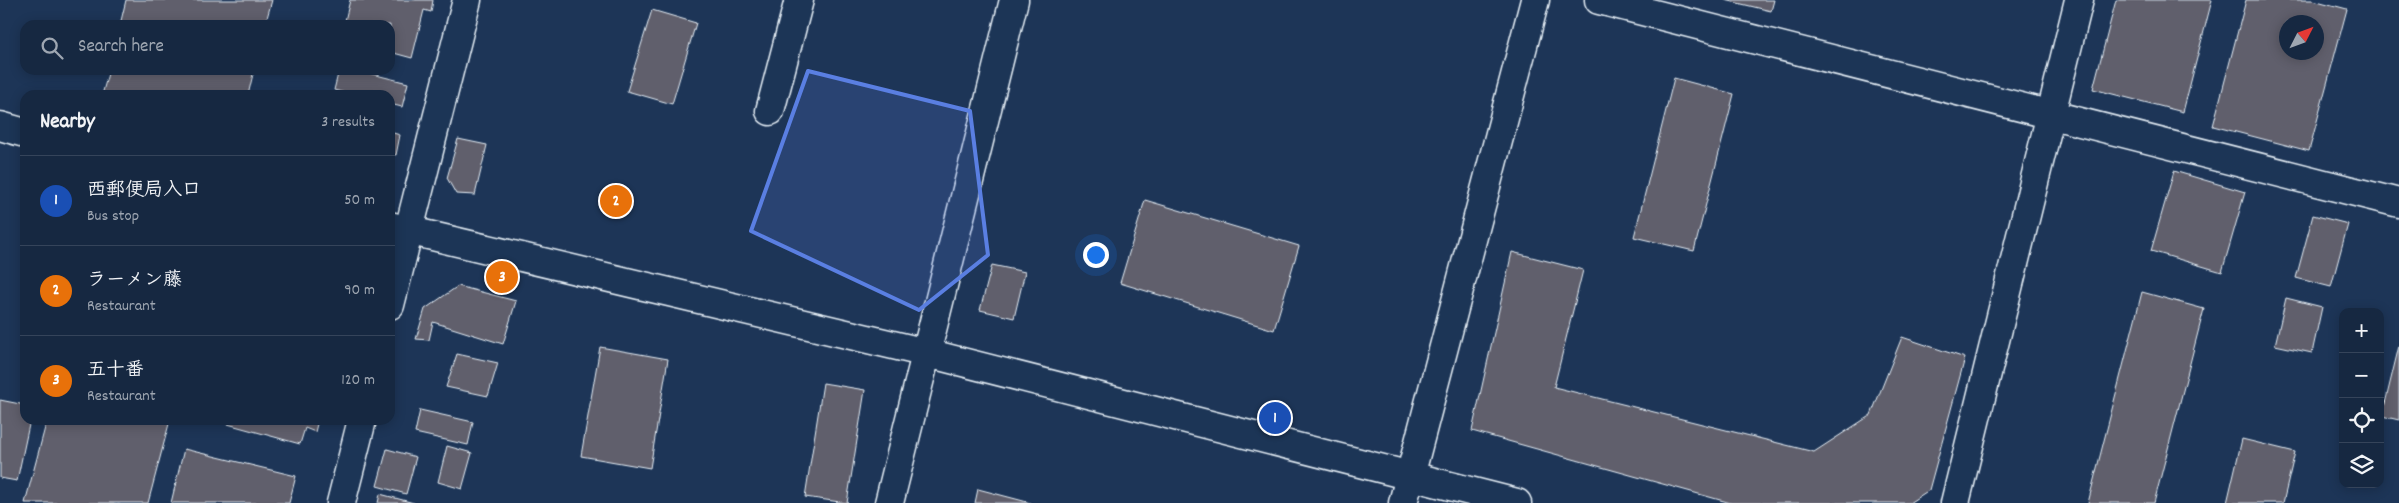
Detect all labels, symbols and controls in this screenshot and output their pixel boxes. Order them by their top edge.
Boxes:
north arrow [2279,15,2324,60]
search box [20,20,395,75]
icon: search [38,34,66,62]
text: Search here [78,34,164,61]
text: Nearby [40,108,95,138]
text: 3 results [321,111,375,134]
text: 西郵便局入口 [87,178,201,205]
pin: 2 [600,182,632,220]
text: 1 [54,189,58,212]
text: 50 m [344,189,375,212]
text: Bus stop [87,205,139,228]
your location [1083,242,1109,268]
pin: 3 [486,258,518,296]
text: ラーメン藤 [87,268,182,295]
text: 2 [53,279,60,302]
text: 90 m [344,279,375,302]
text: Restaurant [87,295,156,318]
map controls [2339,308,2384,488]
button: + [2339,308,2384,353]
button: − [2339,353,2384,398]
text: 五十番 [87,358,144,385]
text: 3 [52,369,60,392]
text: 120 m [341,369,375,392]
text: Restaurant [87,385,156,408]
button: locate [2339,398,2384,443]
pin: 1 [1259,399,1291,437]
button: layers [2339,443,2384,488]

